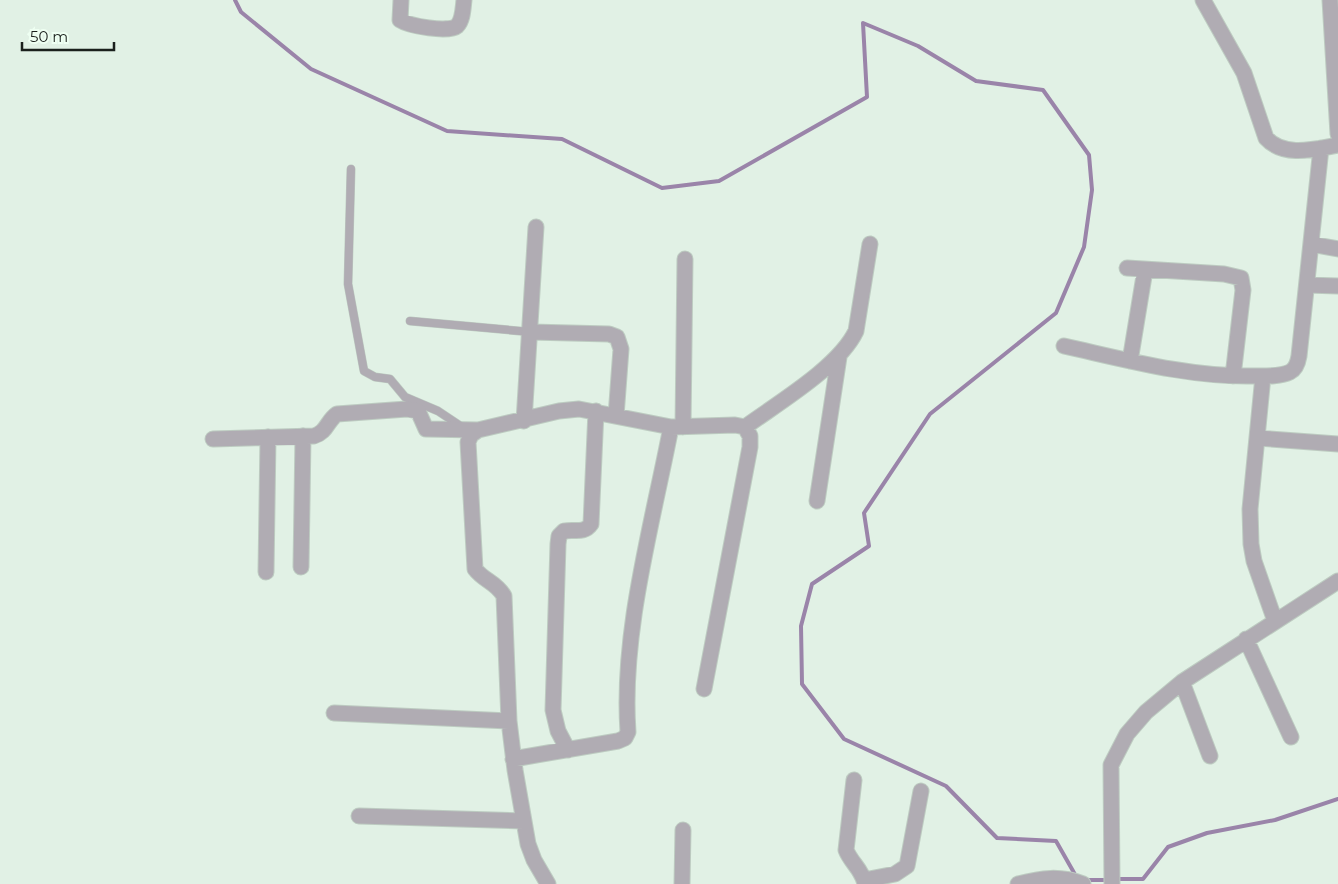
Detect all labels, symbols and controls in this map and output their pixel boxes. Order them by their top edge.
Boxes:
scale bar [22,20,115,52]
text: 50 m [30,27,68,46]

